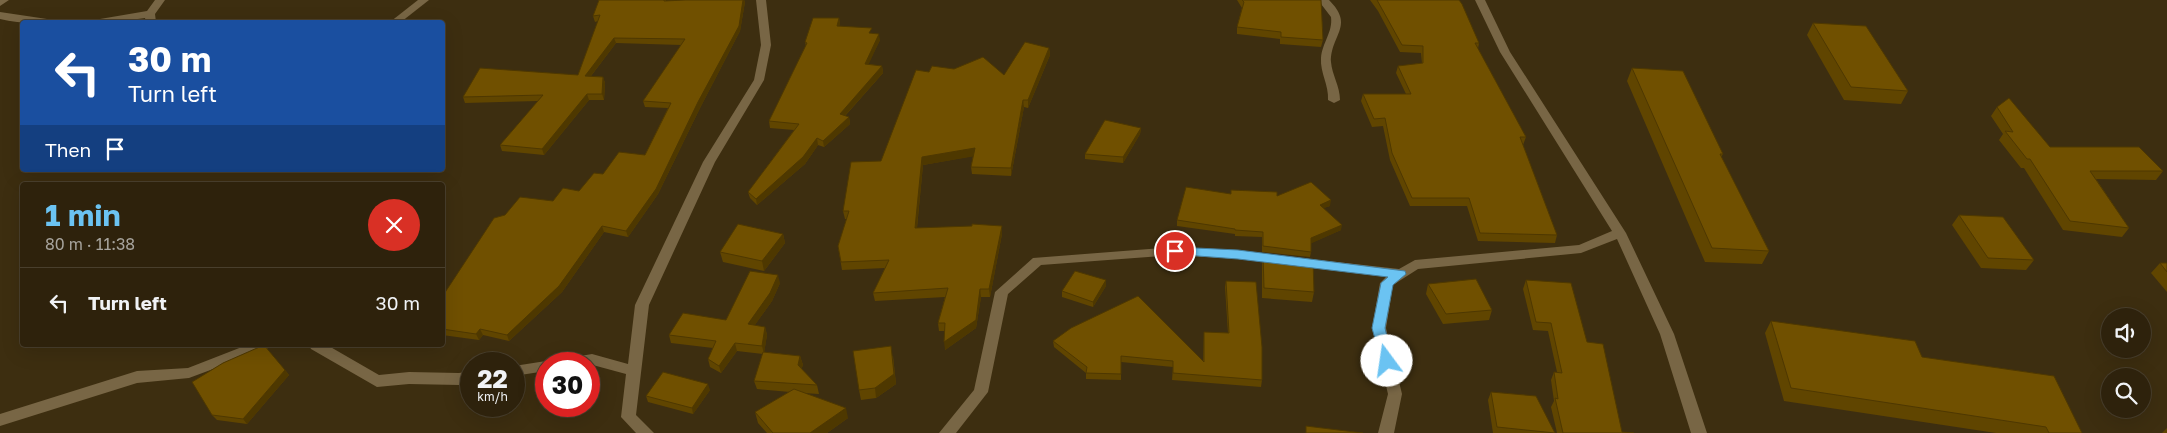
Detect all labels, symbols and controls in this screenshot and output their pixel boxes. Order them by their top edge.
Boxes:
text: 30 m [128,38,211,80]
icon: left [45,40,110,105]
text: Turn left [128,80,217,107]
icon: arrive [101,135,129,163]
text: Then [45,138,91,161]
text: 1 min [45,197,121,233]
button: close [368,199,420,251]
pin [1154,230,1196,272]
text: 80 m · 11:38 [45,234,135,254]
icon: arrive [1161,237,1189,265]
icon: left [45,289,73,317]
text: Turn left [88,291,167,314]
text: 30 m [376,291,420,314]
map controls [2101,308,2151,418]
button: sound [2101,308,2151,358]
position arrow [1360,334,1412,386]
speed limit sign: 30 [535,352,600,417]
text: 22 [477,363,508,394]
button: search [2101,368,2151,418]
text: km/h [477,389,508,404]

